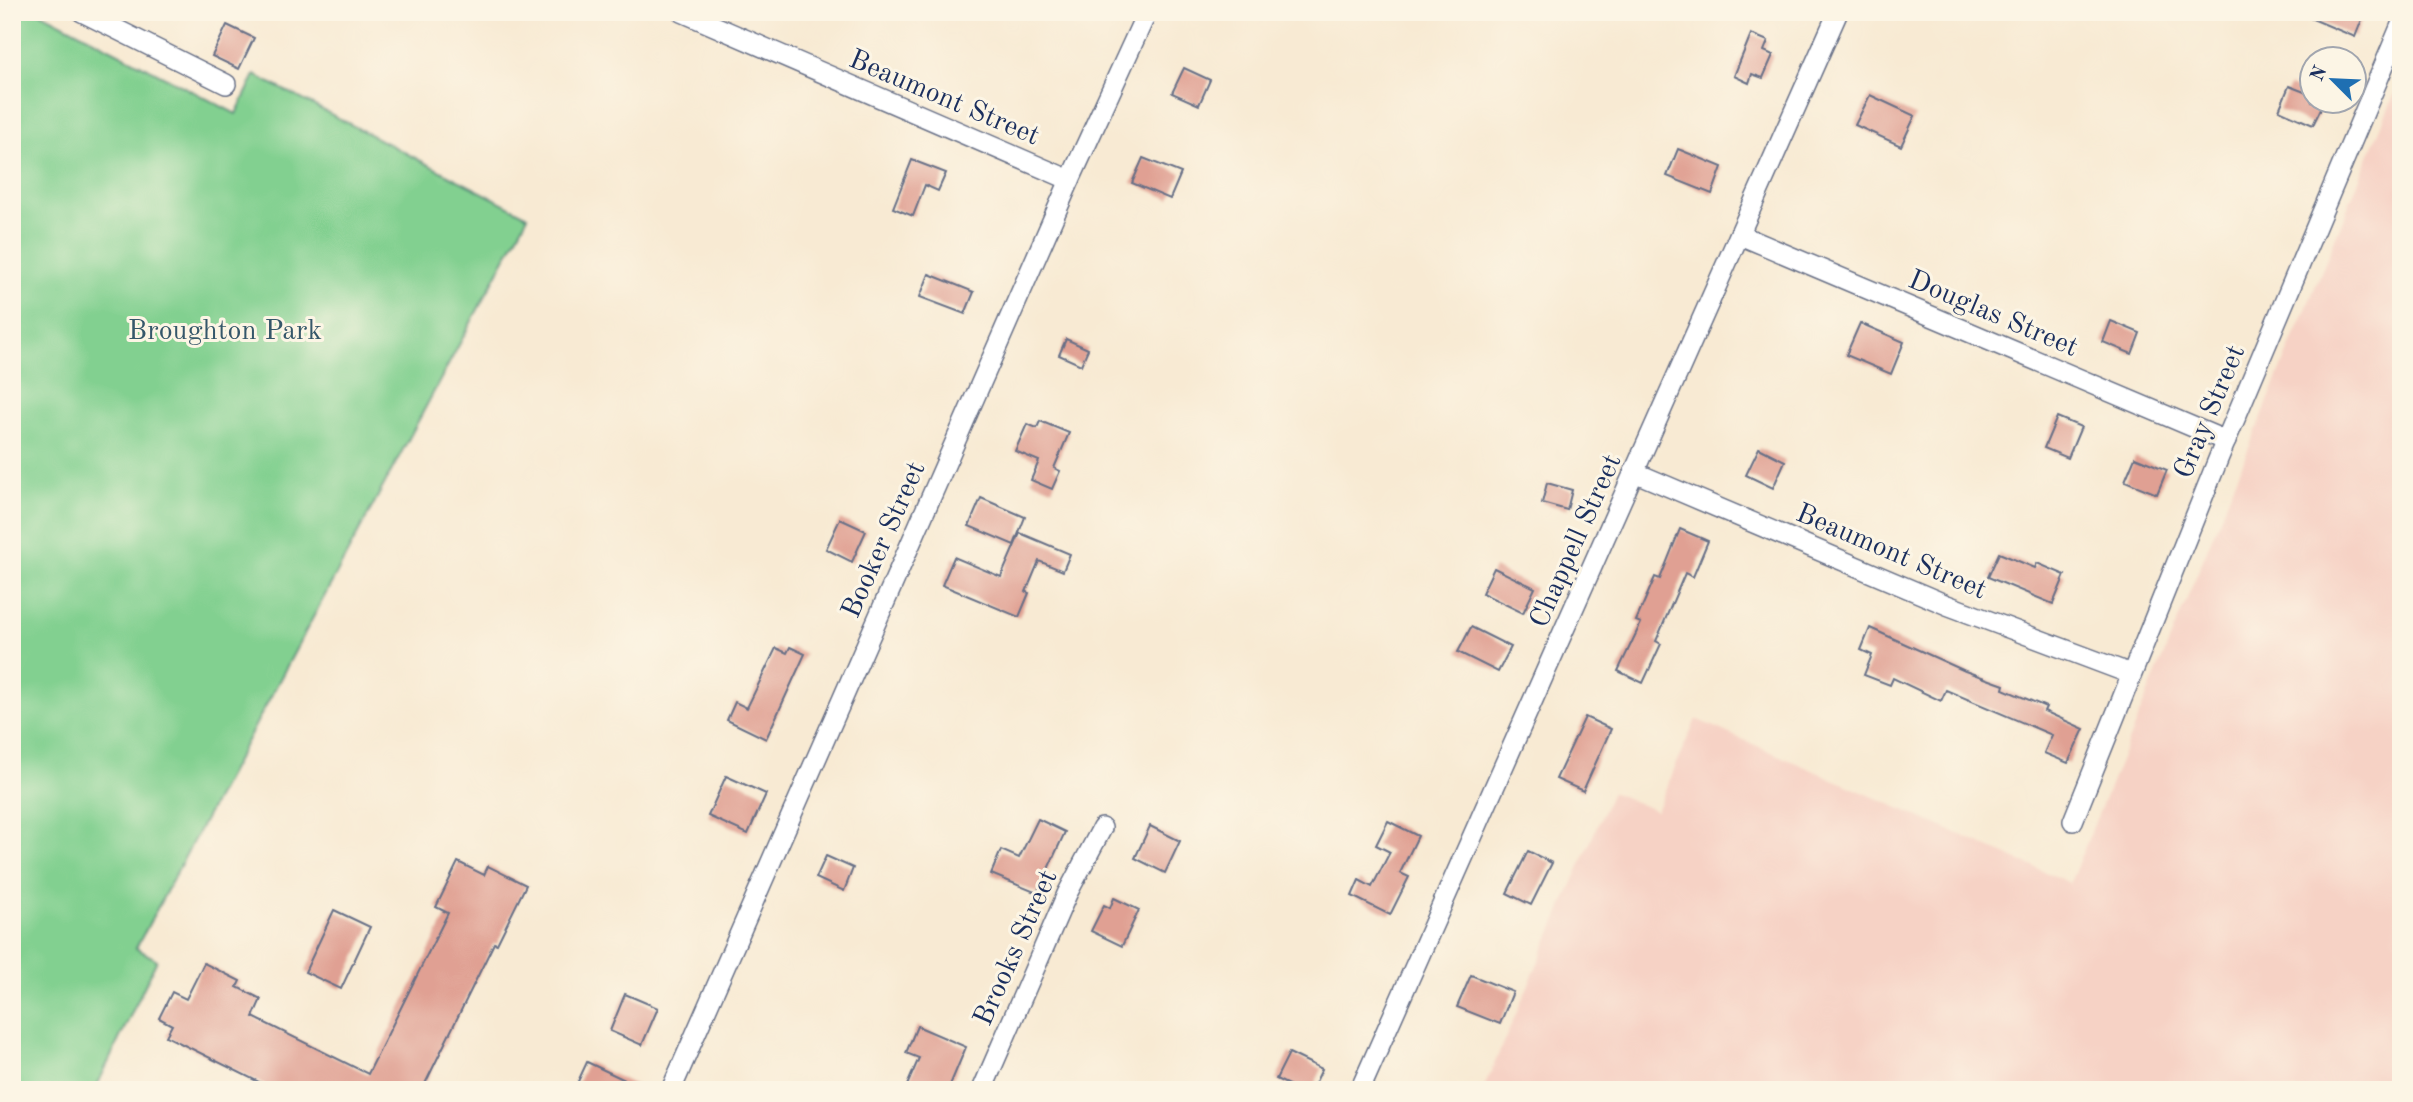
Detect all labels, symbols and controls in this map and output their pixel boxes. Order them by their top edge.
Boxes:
street label: Beaumont Street [844,46,1043,152]
north arrow [2298,46,2368,116]
text: N [2308,63,2332,85]
street label: Douglas Street [1904,266,2082,363]
park label: Broughton Park [128,318,322,346]
street label: Gray Street [2170,341,2251,483]
street label: Chappell Street [1526,450,1628,632]
street label: Booker Street [838,458,932,623]
street label: Beaumont Street [1791,500,1990,606]
street label: Brooks Street [970,866,1064,1030]

